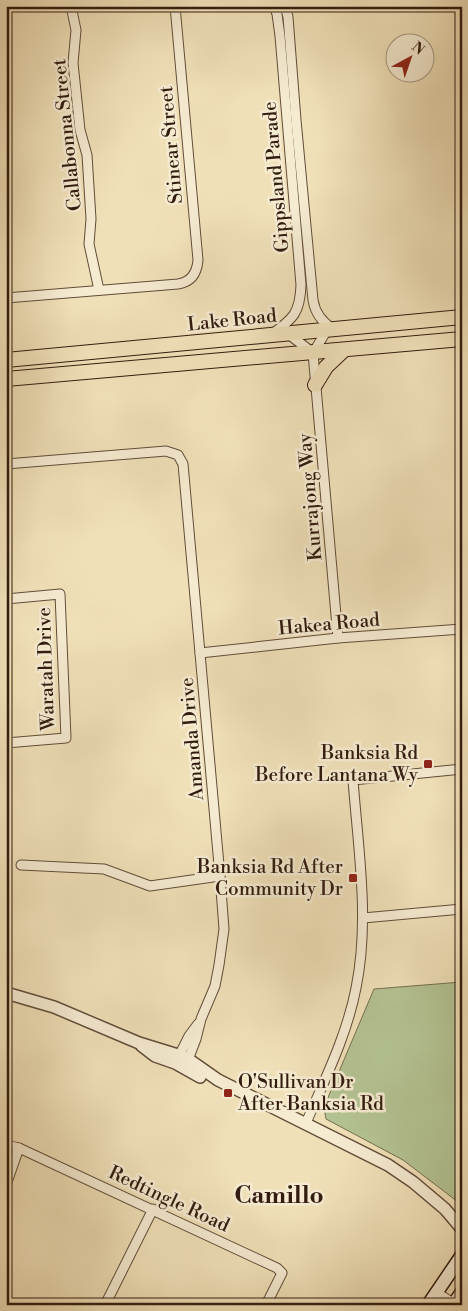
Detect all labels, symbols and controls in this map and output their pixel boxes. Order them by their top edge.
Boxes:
north arrow [386,32,436,82]
text: N [408,38,428,59]
street label: Callabonna Street [47,57,87,212]
street label: Stinear Street [154,85,188,205]
street label: Gippsland Parade [257,100,295,254]
street label: Lake Road [186,303,278,337]
street label: Kurrajong Way [292,431,328,562]
street label: Waratah Drive [32,607,60,732]
street label: Hakea Road [277,608,381,640]
street label: Amanda Drive [175,677,209,802]
place label: Banksia Rd Before Lantana Wy [254,741,419,787]
marker: Banksia Rd Before Lantana Wy [422,758,434,770]
place label: Banksia Rd After Community Dr [196,855,343,901]
marker: Banksia Rd After Community Dr [347,872,359,884]
place label: O'Sullivan Dr After Banksia Rd [237,1070,384,1116]
marker: O'Sullivan Dr After Banksia Rd [222,1087,234,1099]
street label: Redtingle Road [105,1160,233,1238]
district label: Camillo [234,1181,324,1211]

